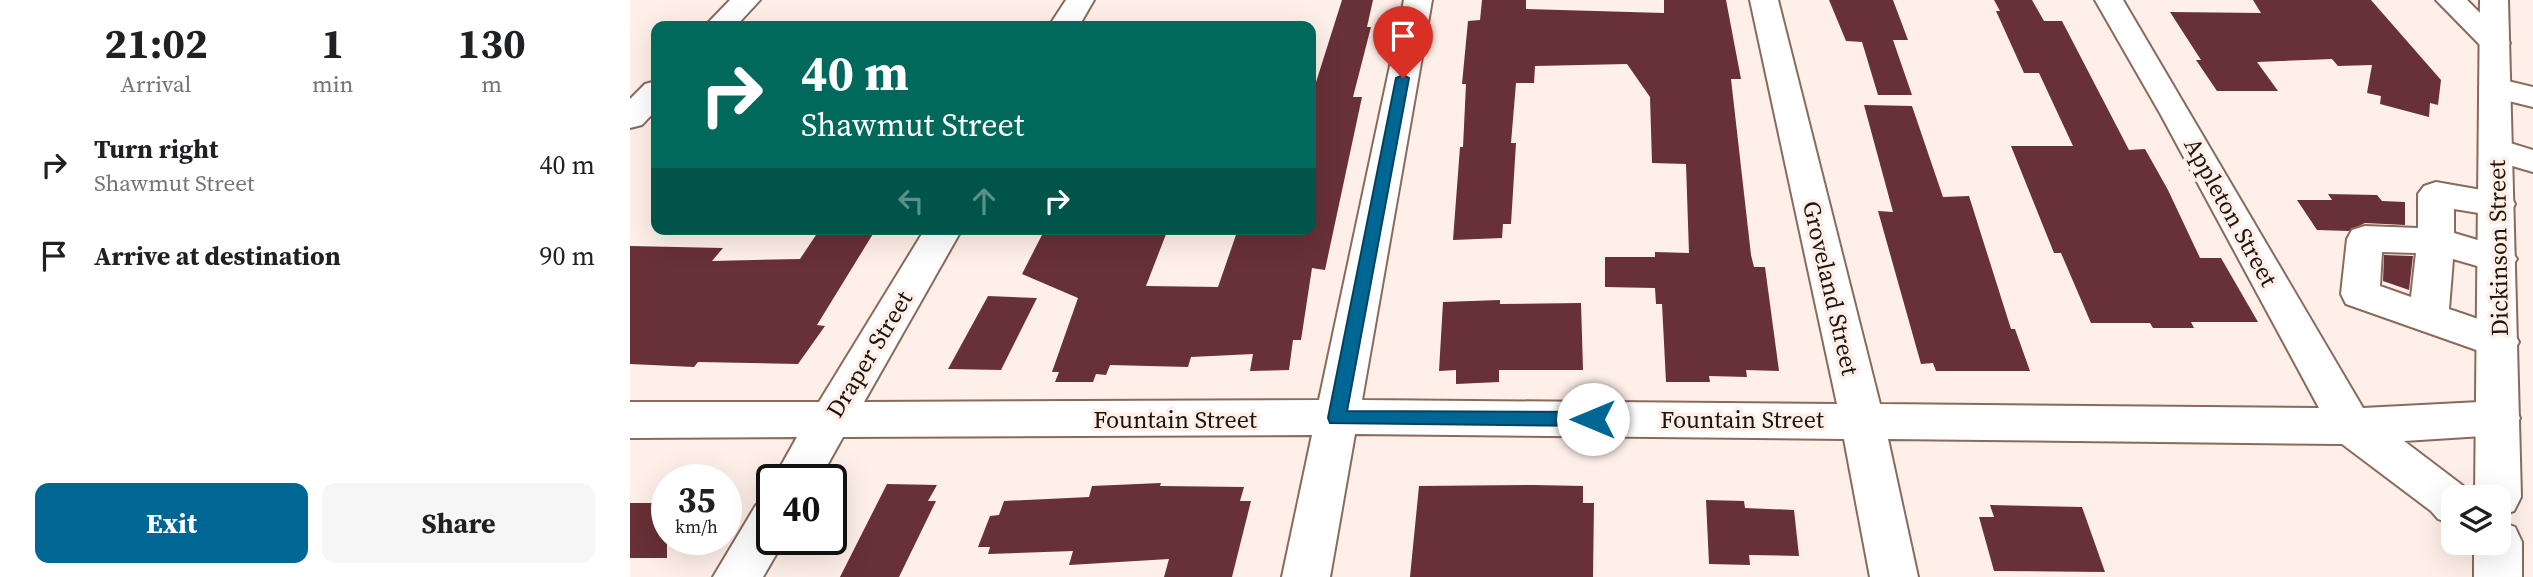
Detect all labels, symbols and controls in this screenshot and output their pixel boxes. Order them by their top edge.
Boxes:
pin [1373,6,1433,78]
text: 21:02 [104,14,208,72]
text: 1 [321,14,344,72]
text: 130 [458,14,526,72]
icon: arrive [1384,17,1422,55]
text: 40 m [801,39,909,106]
icon: right [686,49,777,140]
text: Arrival [120,68,191,100]
text: min [312,68,353,100]
text: m [481,68,502,100]
text: Shawmut Street [801,103,1024,147]
text: Turn right [94,131,218,167]
street label: Appleton Street [2177,132,2286,292]
icon: right [35,146,73,184]
text: 40 m [540,147,595,183]
street label: Dickinson Street [2480,159,2516,336]
text: Shawmut Street [94,167,255,199]
icon: left [892,182,930,220]
icon: ahead [965,182,1003,220]
icon: right [1038,182,1076,220]
street label: Groveland Street [1795,198,1867,379]
icon: arrive [35,237,73,275]
text: Arrive at destination [94,238,341,274]
text: 90 m [540,238,595,274]
street label: Draper Street [818,284,920,424]
position arrow [1556,382,1630,456]
street label: Fountain Street [1093,403,1257,436]
street label: Fountain Street [1660,403,1824,436]
speed limit sign: 40 [756,464,847,555]
text: 35 [678,476,715,524]
button: Exit [35,483,308,563]
button: Share [322,483,595,563]
map controls [2441,485,2511,555]
button: layers [2441,485,2511,555]
text: km/h [675,514,718,539]

